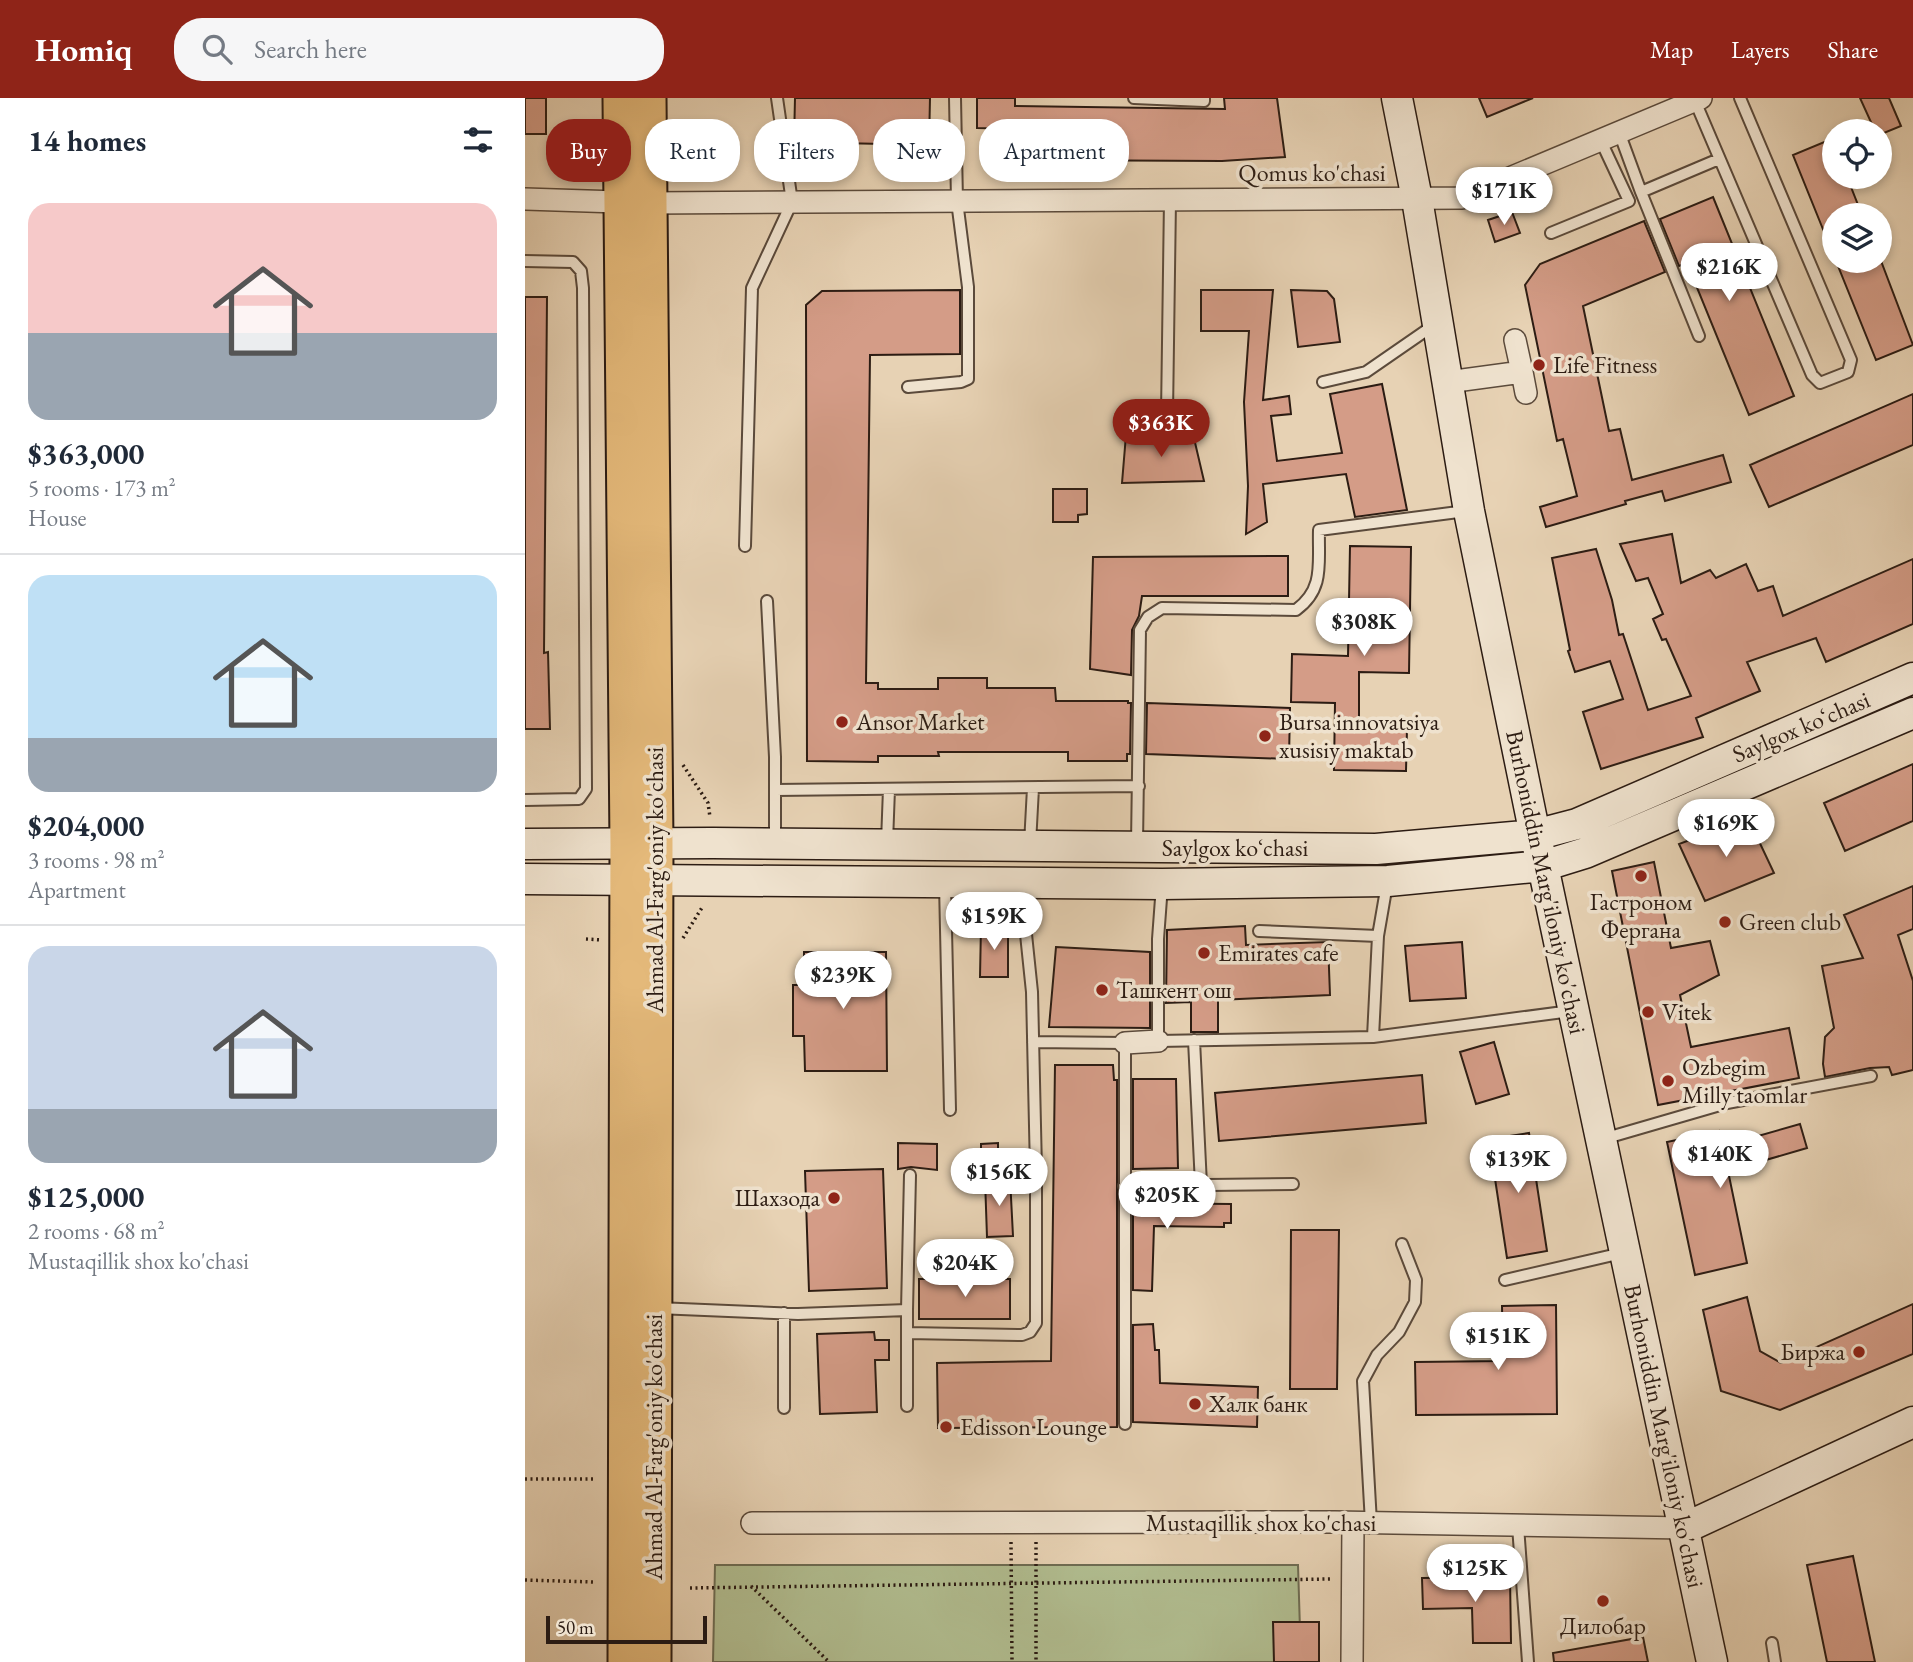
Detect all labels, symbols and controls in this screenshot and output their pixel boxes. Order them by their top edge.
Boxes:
search box [174,18,664,81]
text: Homiq [35,28,132,71]
icon: search [198,30,236,68]
text: Search here [254,32,367,66]
text: Map [1650,34,1693,65]
text: Layers [1731,34,1790,65]
text: Share [1828,34,1878,65]
chip: Buy [546,119,631,182]
chip: Rent [645,119,740,182]
chip: Filters [754,119,859,182]
chip: New [873,119,965,182]
chip: Apartment [979,119,1129,182]
map controls [1822,119,1892,273]
button: locate [1822,119,1892,189]
text: 14 homes [28,121,146,160]
icon: filters [459,121,497,159]
street label: Qomus ko'chasi [1238,157,1386,188]
pin: $171K [1455,167,1553,227]
text: $171K [1472,175,1536,205]
button: layers [1822,203,1892,273]
pin: $216K [1680,244,1778,303]
icon: home [200,248,326,374]
text: $216K [1697,251,1761,281]
place label: Life Fitness [1553,349,1657,380]
marker: Life Fitness [1531,357,1547,373]
pin: $363K [1112,400,1210,459]
text: $363K [1129,407,1193,437]
text: $363,000 [28,434,144,473]
text: 5 rooms · 173 m² [28,473,176,503]
text: House [28,503,87,533]
pin: $308K [1315,598,1413,658]
text: $308K [1332,606,1396,636]
icon: home [200,620,326,746]
street label: Saylgox koʻchasi [1727,684,1874,769]
place label: Ansor Market [855,706,985,737]
place label: Bursa innovatsiya xusisiy maktab [1279,706,1440,765]
marker: Ansor Market [834,714,850,730]
street label: Burhoniddin Marg'iloniy ko'chasi [1499,727,1594,1037]
marker: Bursa innovatsiya xusisiy maktab [1257,728,1273,744]
street label: Ahmad Al-Farg'oniy ko'chasi [639,747,670,1014]
pin: $169K [1677,800,1775,859]
text: $204,000 [28,806,144,845]
text: $169K [1694,807,1758,837]
street label: Saylgox koʻchasi [1162,832,1308,863]
text: 3 rooms · 98 m² [28,845,165,875]
marker: Гастроном Фергана [1633,868,1649,884]
text: Apartment [28,875,126,905]
place label: Гастроном Фергана [1590,886,1692,945]
pin: $159K [945,892,1043,952]
text: $159K [962,900,1026,930]
place label: Green club [1739,906,1841,937]
marker: Green club [1717,914,1733,930]
place label: Emirates cafe [1218,937,1339,968]
marker: Emirates cafe [1196,945,1212,961]
pin: $239K [794,951,892,1011]
text: $239K [811,959,875,989]
place label: Ташкент ош [1116,974,1232,1005]
marker: Ташкент ош [1094,982,1110,998]
icon: home [200,991,326,1117]
place label: Vitek [1662,996,1712,1027]
marker: Vitek [1640,1004,1656,1020]
place label: Ozbegim Milly taomlar [1682,1051,1807,1110]
marker: Ozbegim Milly taomlar [1660,1073,1676,1089]
pin: $140K [1671,1130,1769,1190]
pin: $139K [1469,1136,1567,1195]
text: $140K [1688,1138,1752,1168]
text: $139K [1486,1143,1550,1173]
pin: $156K [950,1148,1048,1208]
text: $156K [967,1156,1031,1186]
pin: $205K [1118,1172,1216,1231]
text: $125,000 [28,1177,144,1216]
text: $205K [1135,1179,1199,1209]
place label: Шахзода [735,1182,820,1213]
marker: Шахзода [826,1190,842,1206]
text: 2 rooms · 68 m² [28,1216,165,1246]
pin: $204K [916,1240,1014,1299]
text: Mustaqillik shox ko'chasi [28,1246,249,1276]
text: $204K [933,1247,997,1277]
street label: Burhoniddin Marg'iloniy ko'chasi [1617,1281,1712,1591]
pin: $151K [1449,1312,1547,1372]
street label: Ahmad Al-Farg'oniy ko'chasi [638,1314,669,1581]
text: $151K [1466,1320,1530,1350]
place label: Биржа [1780,1336,1845,1367]
marker: Биржа [1851,1344,1867,1360]
place label: Халк банк [1208,1388,1308,1419]
marker: Халк банк [1187,1396,1203,1412]
place label: Edisson Lounge [960,1411,1107,1442]
marker: Edisson Lounge [938,1419,954,1435]
street label: Mustaqillik shox ko'chasi [1146,1507,1376,1538]
pin: $125K [1426,1544,1524,1604]
text: $125K [1443,1552,1507,1582]
marker: Дилобар [1595,1593,1611,1609]
place label: Дилобар [1560,1610,1646,1641]
scale bar [546,1613,707,1645]
text: 50 m [557,1615,594,1640]

